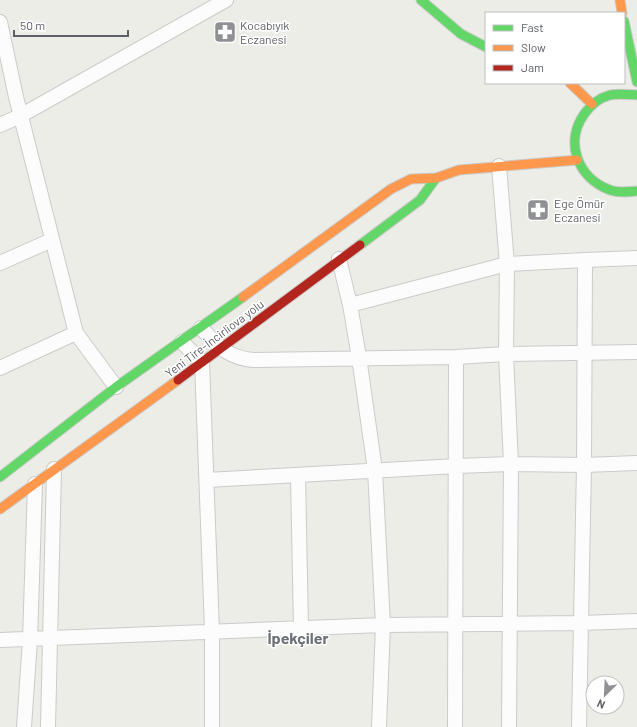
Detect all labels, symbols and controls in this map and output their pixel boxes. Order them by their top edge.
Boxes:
scale bar [14,12,128,38]
legend [485,12,625,84]
text: 50 m [20,18,45,32]
place label: Kocabıyık Eczanesi [240,18,289,46]
pharmacy icon: Kocabıyık Eczanesi [212,19,238,45]
text: Fast [521,20,544,34]
text: Slow [521,40,546,54]
text: Jam [521,60,544,74]
place label: Ege Ömür Eczanesi [554,196,605,224]
pharmacy icon: Ege Ömür Eczanesi [525,197,551,223]
street label: Yeni Tire-İncirliova yolu [162,296,266,380]
district label: İpekçiler [267,628,329,647]
north arrow [585,675,625,715]
text: N [595,697,607,712]

